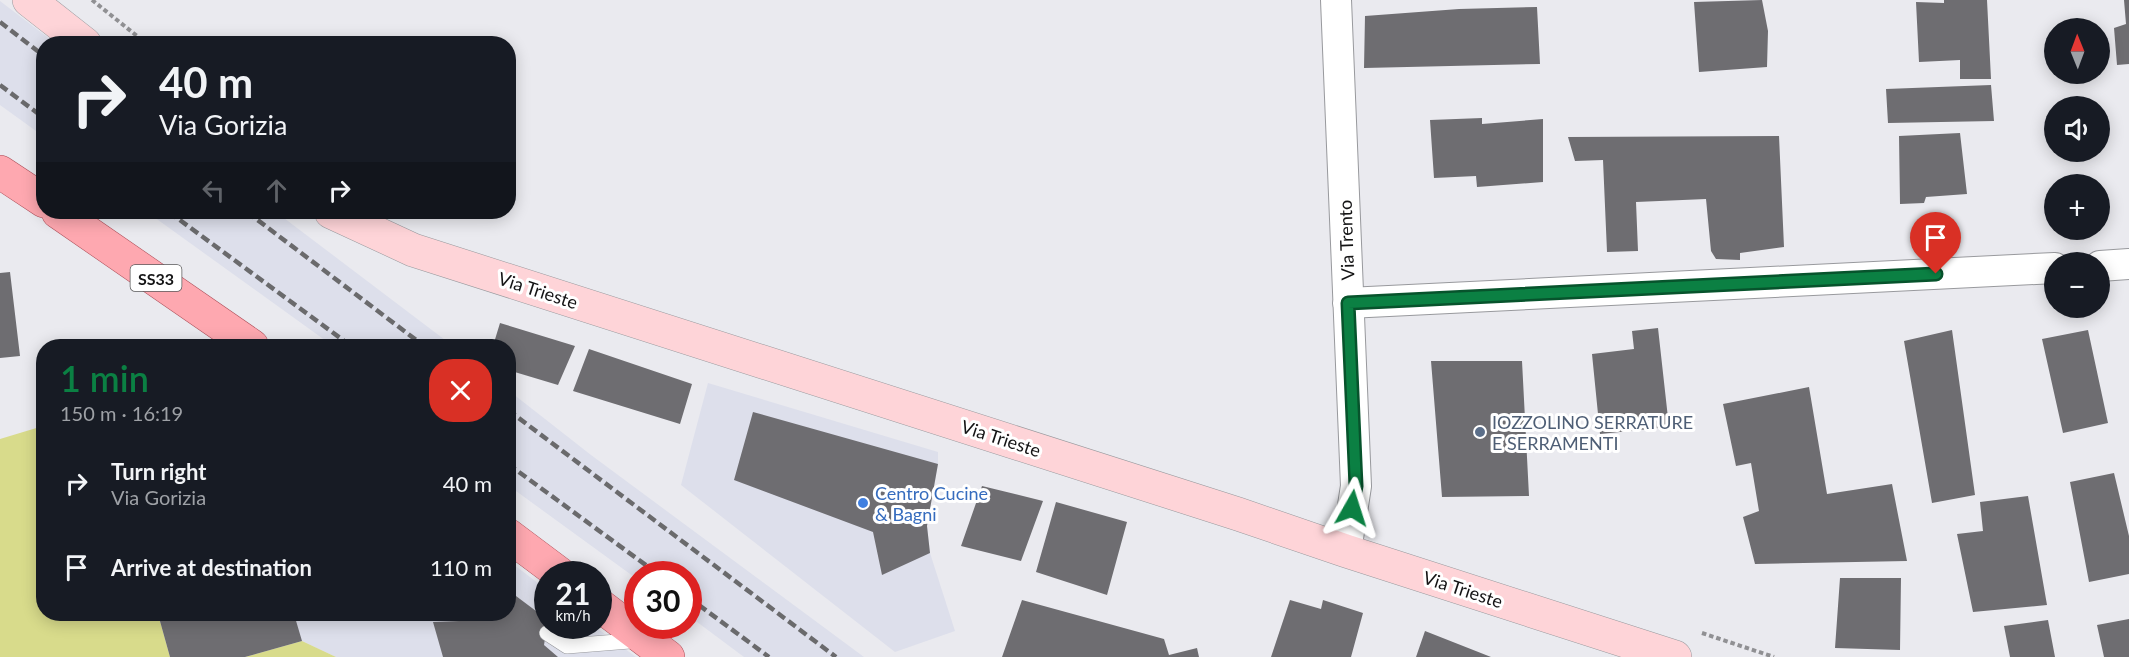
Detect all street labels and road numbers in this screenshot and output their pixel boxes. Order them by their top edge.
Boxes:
street label: Via Trento [1334,199,1358,281]
road number: SS33 [130,265,182,291]
street label: Via Trieste [495,267,581,313]
street label: Via Trieste [958,415,1044,461]
street label: Via Trieste [1420,566,1506,612]

